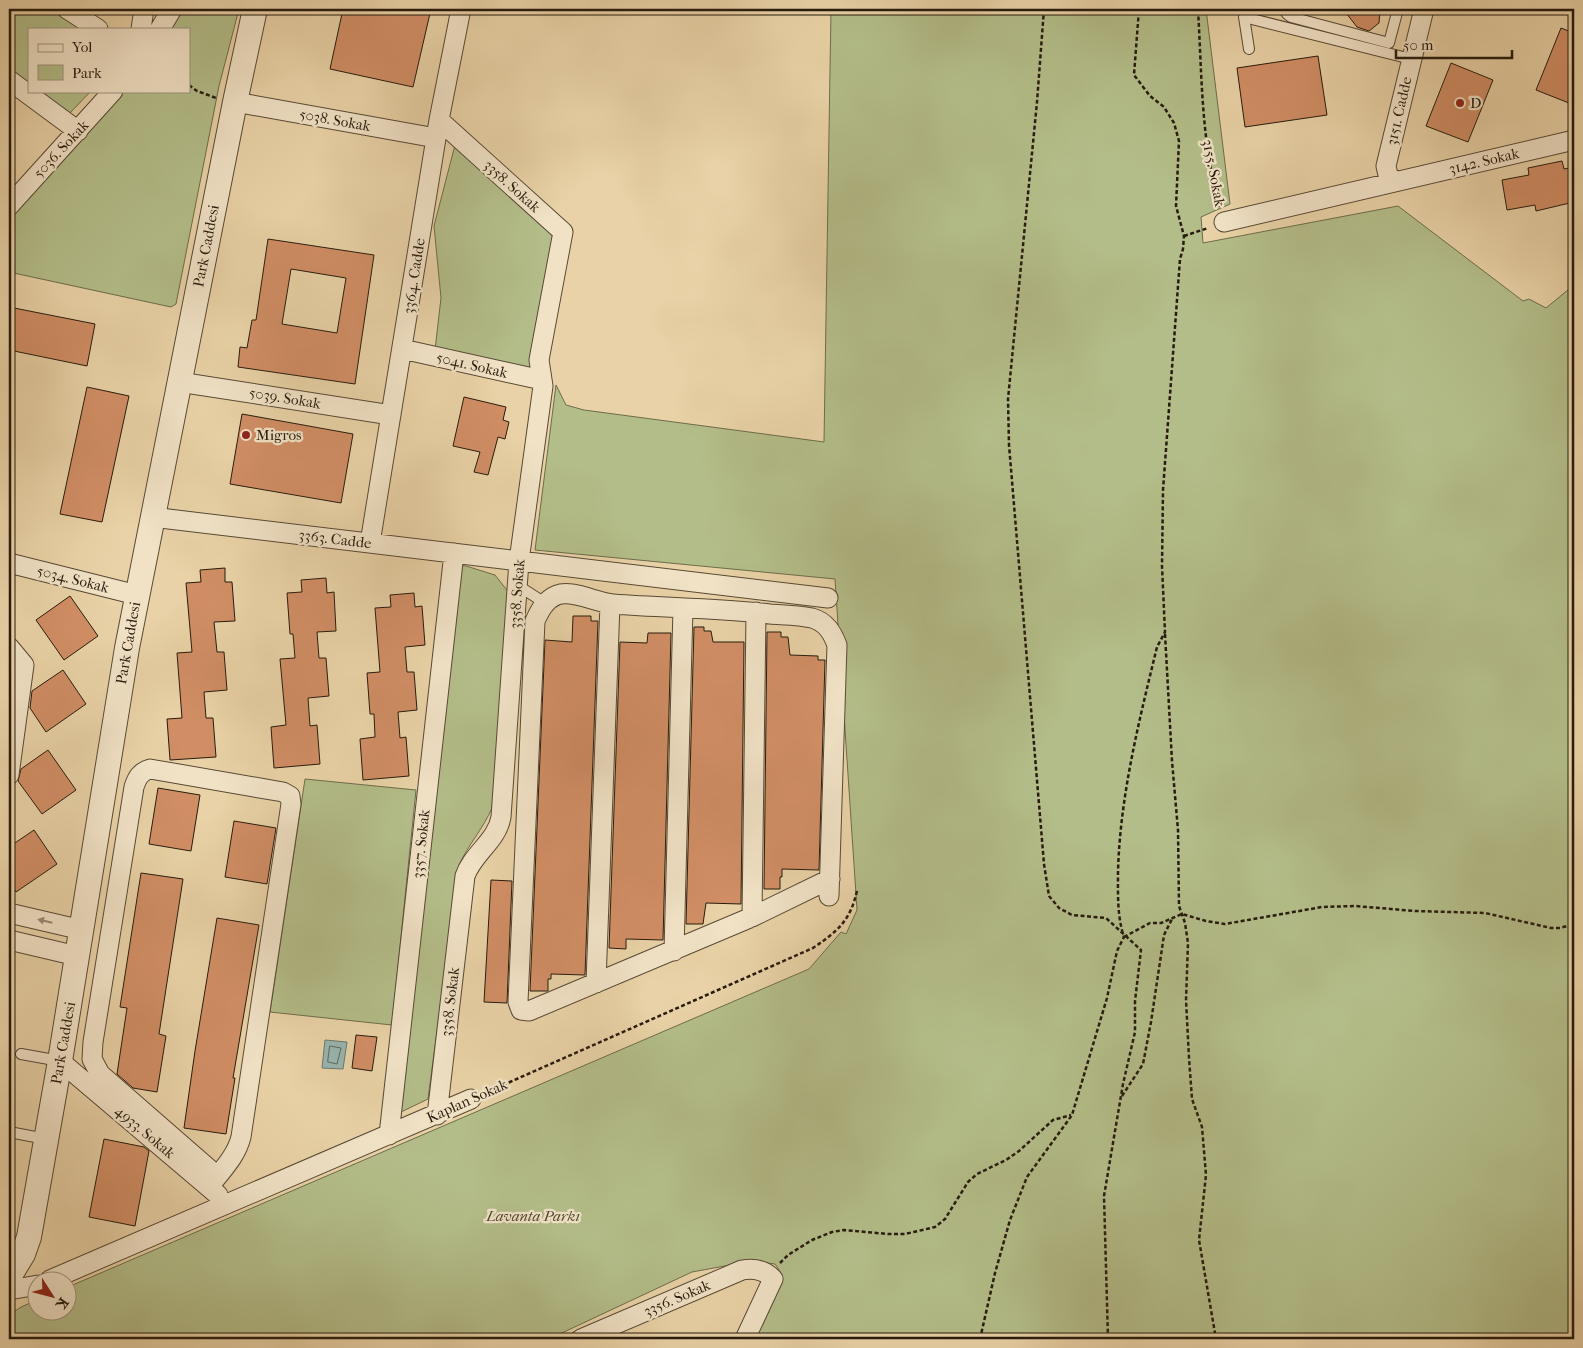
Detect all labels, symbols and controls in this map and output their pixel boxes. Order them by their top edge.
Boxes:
legend [28,28,190,92]
scale bar [1396,28,1512,60]
text: 50 m [1403,36,1434,54]
text: Yol [71,38,92,56]
text: Park [72,64,102,82]
street label: 3151. Cadde [1382,74,1416,147]
place label: D [1470,94,1481,112]
marker: D [1454,97,1466,109]
street label: 5038. Sokak [298,105,372,135]
street label: 5036. Sokak [30,116,93,182]
street label: 3155. Sokak [1199,138,1229,208]
street label: 3142. Sokak [1447,144,1521,178]
street label: 3358. Sokak [480,156,544,216]
street label: Park Caddesi [189,203,223,289]
street label: 3364. Cadde [399,236,429,315]
street label: 5041. Sokak [435,348,510,382]
street label: 5039. Sokak [248,383,322,413]
place label: Migros [256,426,302,444]
marker: Migros [240,429,252,441]
street label: 3363. Cadde [297,526,373,552]
street label: 3358. Sokak [506,558,528,630]
street label: 5034. Sokak [35,561,111,597]
street label: Park Caddesi [112,600,144,686]
street label: 3357. Sokak [408,808,434,879]
one-way arrow [38,917,53,925]
street label: 3358. Sokak [437,966,463,1038]
street label: Park Caddesi [47,1000,79,1086]
street label: Kaplan Sokak [424,1075,510,1127]
street label: 4933. Sokak [111,1102,179,1162]
park label: Lavanta Parkı [485,1207,580,1225]
north arrow [28,1270,78,1320]
street label: 3356. Sokak [641,1276,713,1320]
text: K [52,1294,72,1313]

